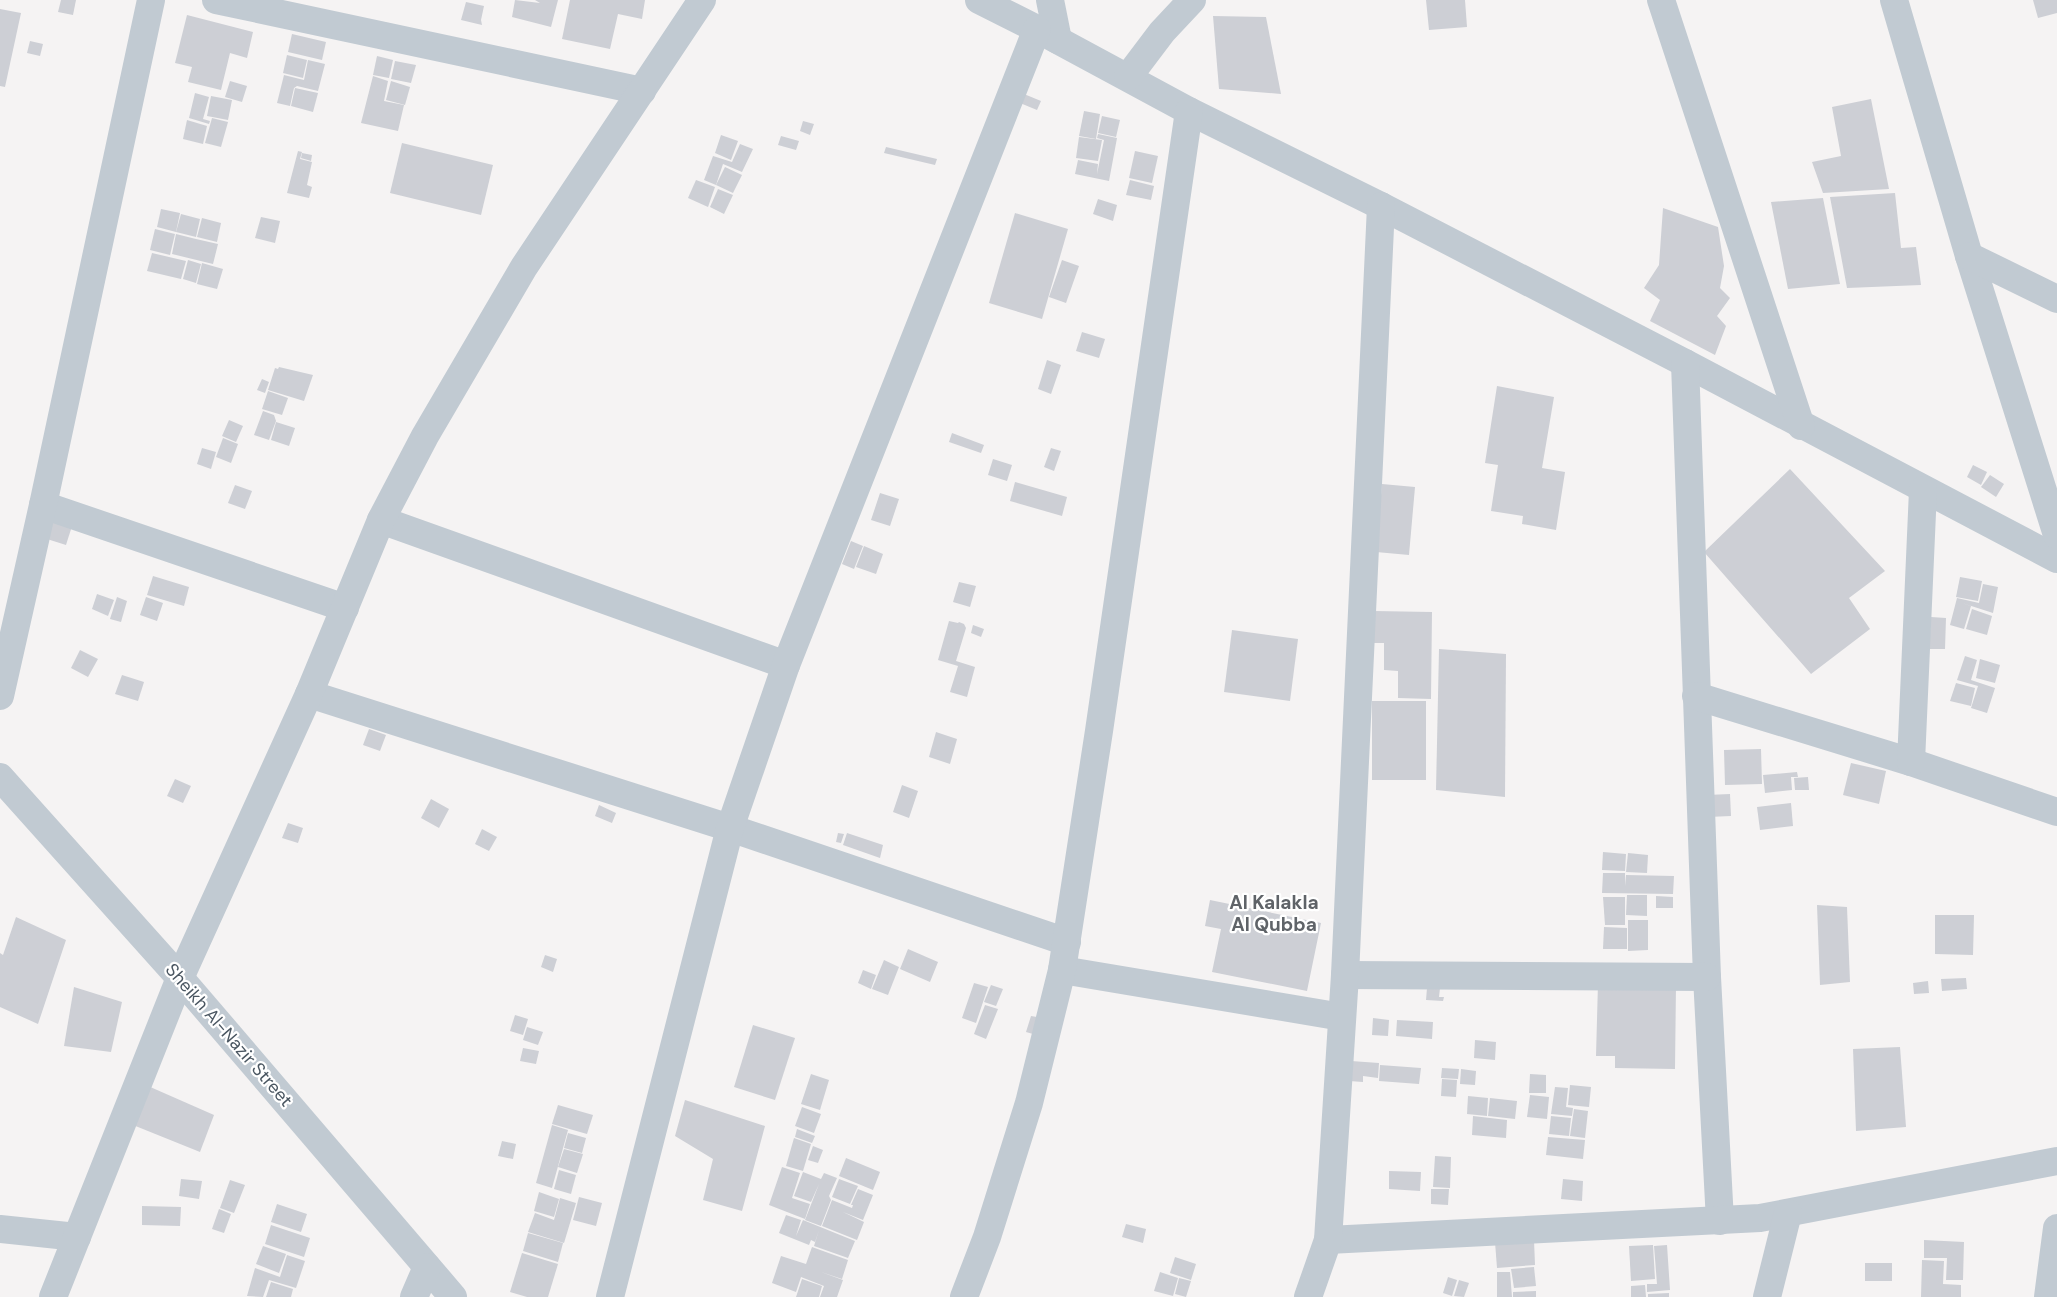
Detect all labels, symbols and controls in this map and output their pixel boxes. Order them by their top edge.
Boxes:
district label: Al Kalakla Al Qubba [1229,890,1319,937]
street label: Sheikh Al-Nazir Street [160,958,298,1112]

